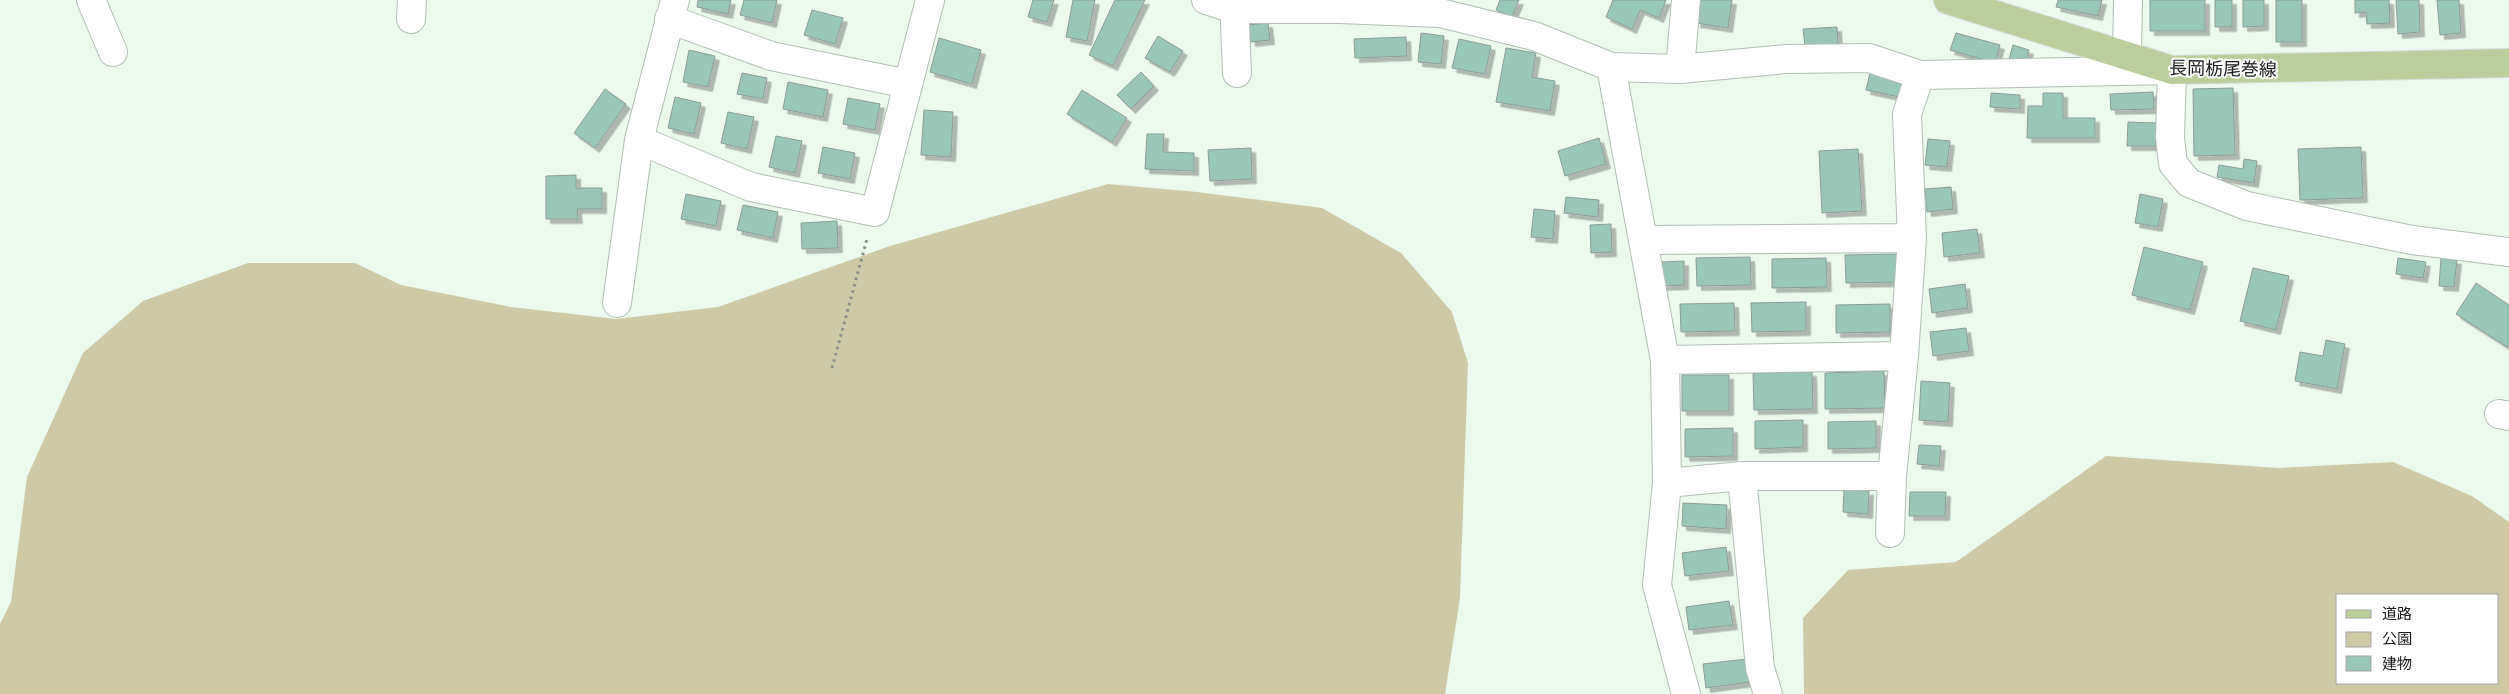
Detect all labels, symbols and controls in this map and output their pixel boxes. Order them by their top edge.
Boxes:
street label: 長岡栃尾巻線 [2169,55,2277,81]
legend [2336,594,2499,684]
text: 道路 [2382,603,2412,623]
text: 公園 [2382,628,2412,648]
text: 建物 [2382,653,2412,673]

